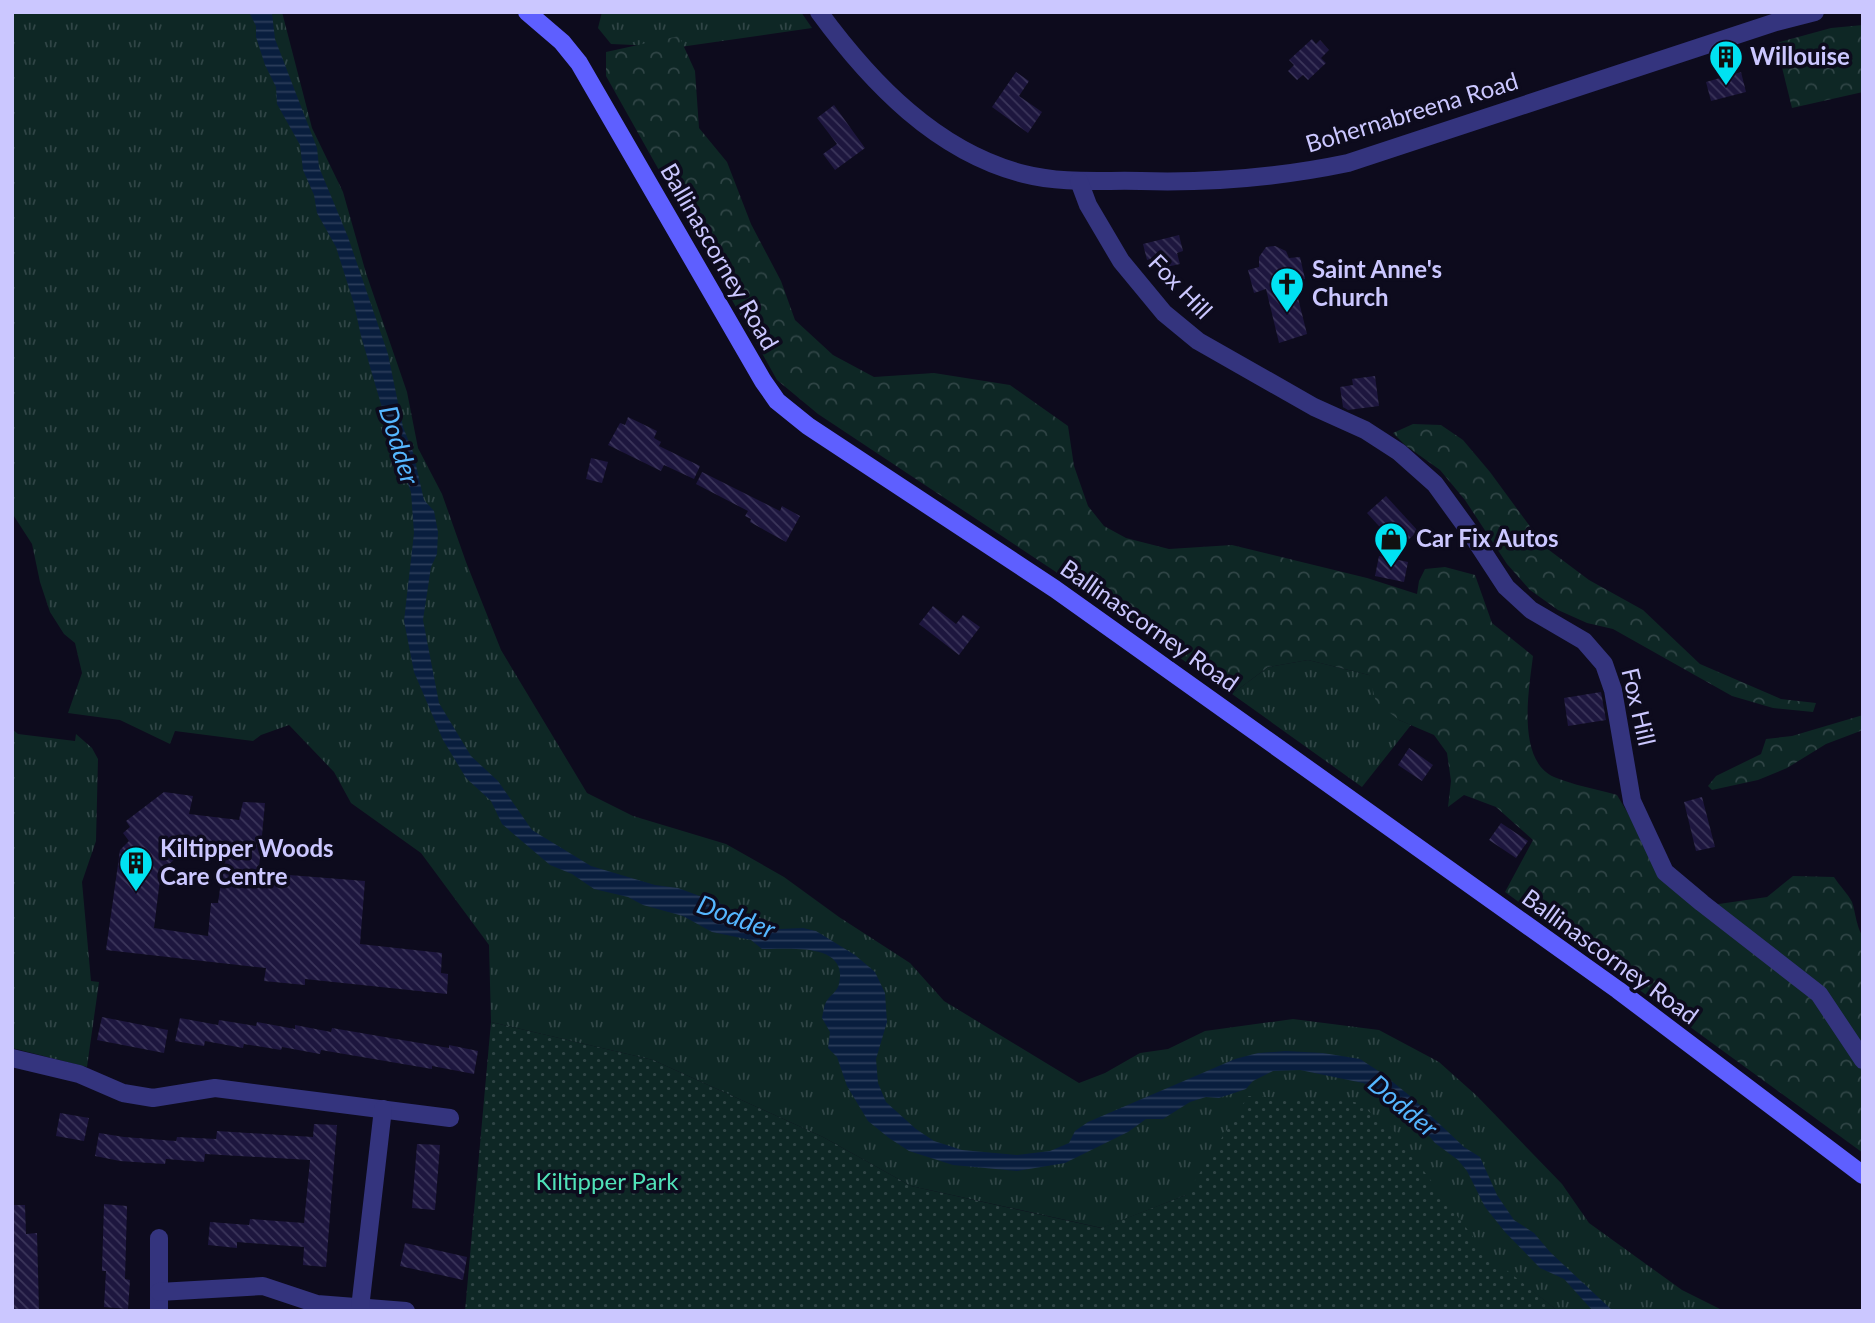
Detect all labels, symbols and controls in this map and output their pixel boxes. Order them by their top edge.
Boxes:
building icon: Willouise [1707,38,1745,87]
place label: Willouise [1750,41,1850,70]
street label: Bohernabreena Road [1302,65,1521,158]
street label: Ballinascorney Road [655,158,785,355]
street label: Fox Hill [1143,247,1219,324]
place label: Saint Anne's Church [1312,254,1442,311]
church icon: Saint Anne's Church [1268,265,1306,314]
water label: Dodder [373,401,427,489]
shop icon: Car Fix Autos [1372,520,1410,569]
place label: Car Fix Autos [1416,523,1559,552]
street label: Ballinascorney Road [1055,553,1244,697]
street label: Fox Hill [1616,665,1662,748]
place label: Kiltipper Woods Care Centre [160,833,334,890]
building icon: Kiltipper Woods Care Centre [117,844,155,893]
street label: Ballinascorney Road [1517,882,1705,1029]
water label: Dodder [693,887,781,945]
water label: Dodder [1362,1067,1446,1144]
park label: Kiltipper Park [536,1166,679,1195]

